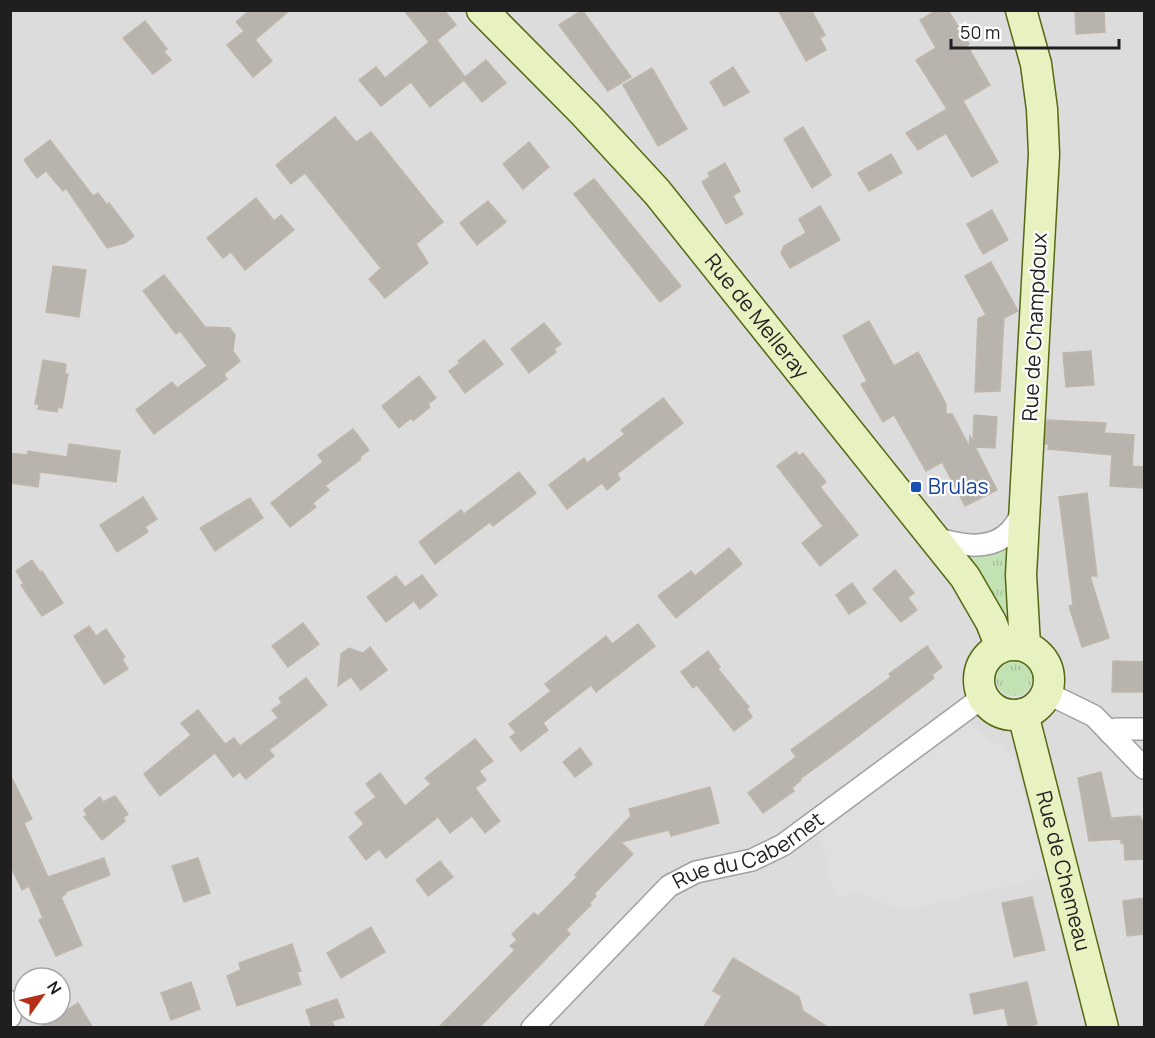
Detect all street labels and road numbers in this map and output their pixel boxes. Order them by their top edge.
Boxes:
street label: Rue de Champdoux [1015,232,1053,422]
street label: Rue de Melleray [699,248,816,384]
street label: Rue de Chemeau [1030,788,1098,954]
street label: Rue du Cabernet [667,805,829,895]

